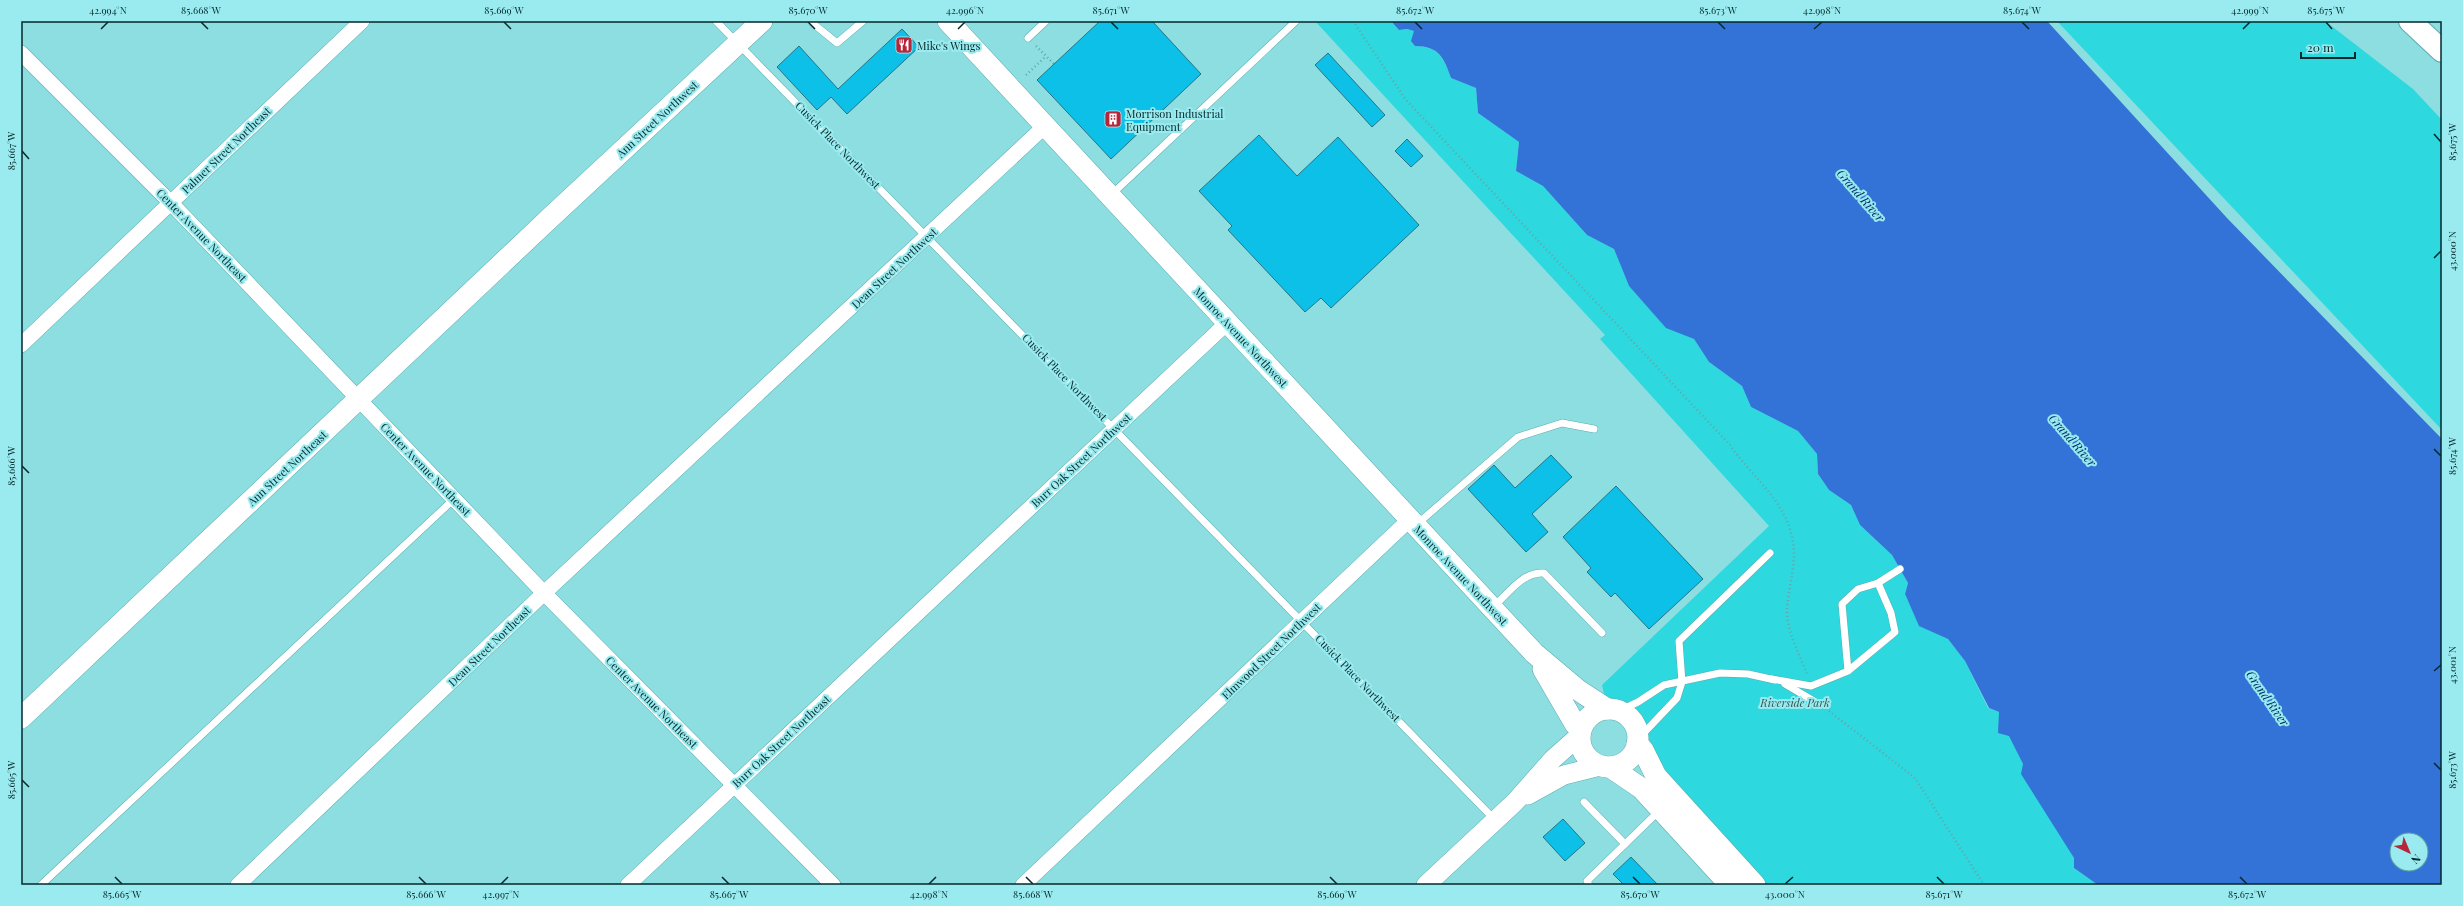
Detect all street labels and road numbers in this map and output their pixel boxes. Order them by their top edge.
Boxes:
street label: Ann Street Northwest [612,77,701,161]
street label: Cusick Place Northwest [792,98,884,192]
street label: Palmer Street Northeast [178,103,274,197]
street label: Center Avenue Northeast [154,185,251,285]
street label: Dean Street Northwest [848,224,940,312]
street label: Monroe Avenue Northwest [1191,284,1291,390]
street label: Cusick Place Northwest [1019,330,1111,424]
street label: Burr Oak Street Northwest [1028,410,1134,510]
street label: Center Avenue Northeast [378,419,475,519]
street label: Ann Street Northeast [243,427,330,509]
street label: Monroe Avenue Northwest [1411,522,1511,628]
street label: Elmwood Street Northwest [1218,599,1324,702]
street label: Dean Street Northeast [445,603,534,689]
street label: Cusick Place Northwest [1312,631,1404,725]
street label: Center Avenue Northeast [603,653,701,751]
street label: Burr Oak Street Northeast [729,692,833,790]

